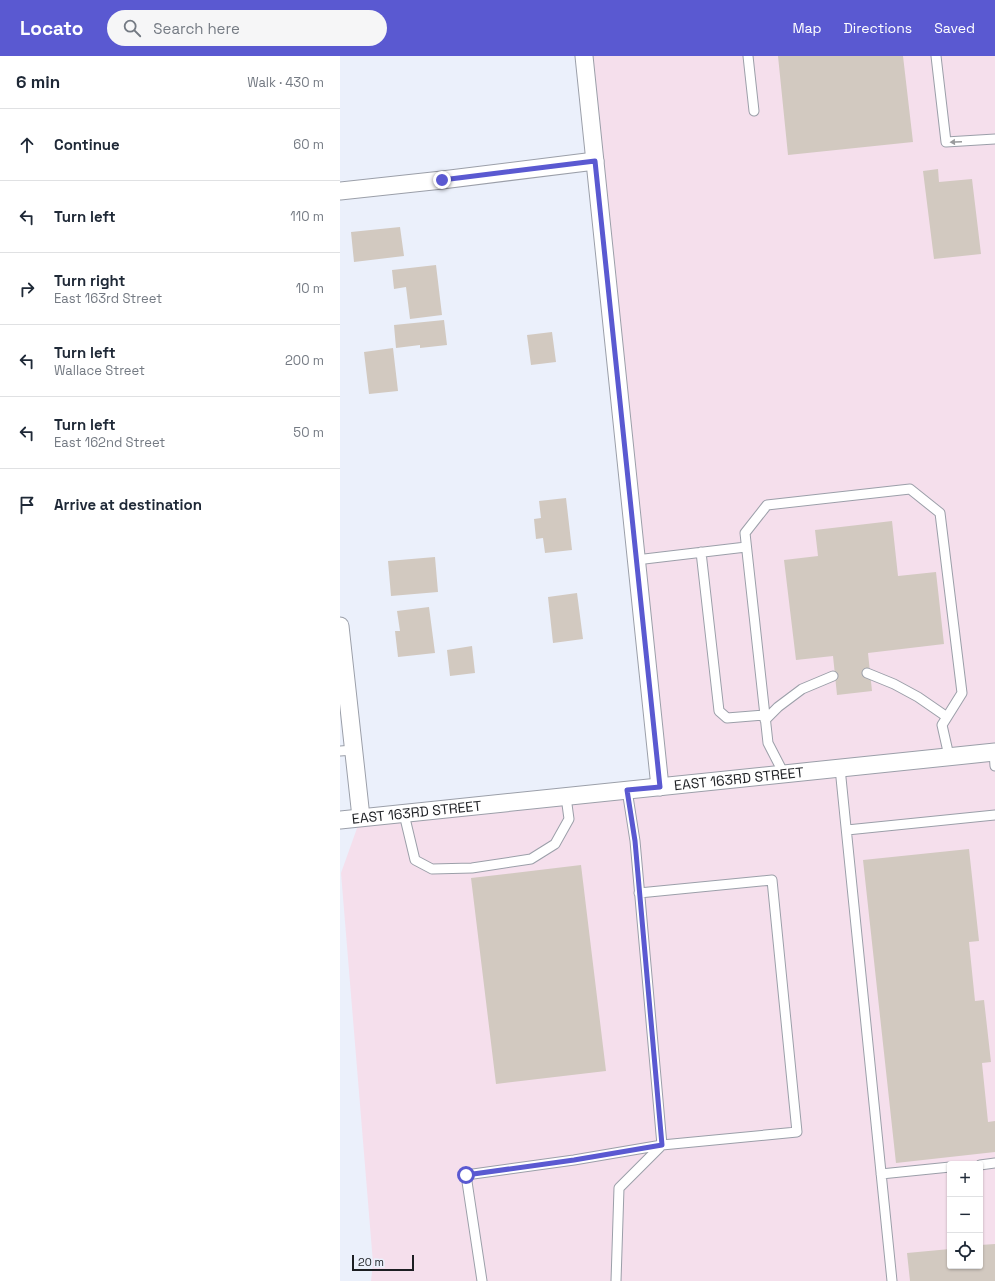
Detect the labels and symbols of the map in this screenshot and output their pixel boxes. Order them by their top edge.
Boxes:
one-way arrow [950,138,962,145]
route end [433,171,451,189]
street label: EAST 163RD STREET [673,763,805,794]
street label: EAST 163RD STREET [351,796,482,828]
route start [457,1166,475,1184]
scale bar [352,1253,414,1272]

